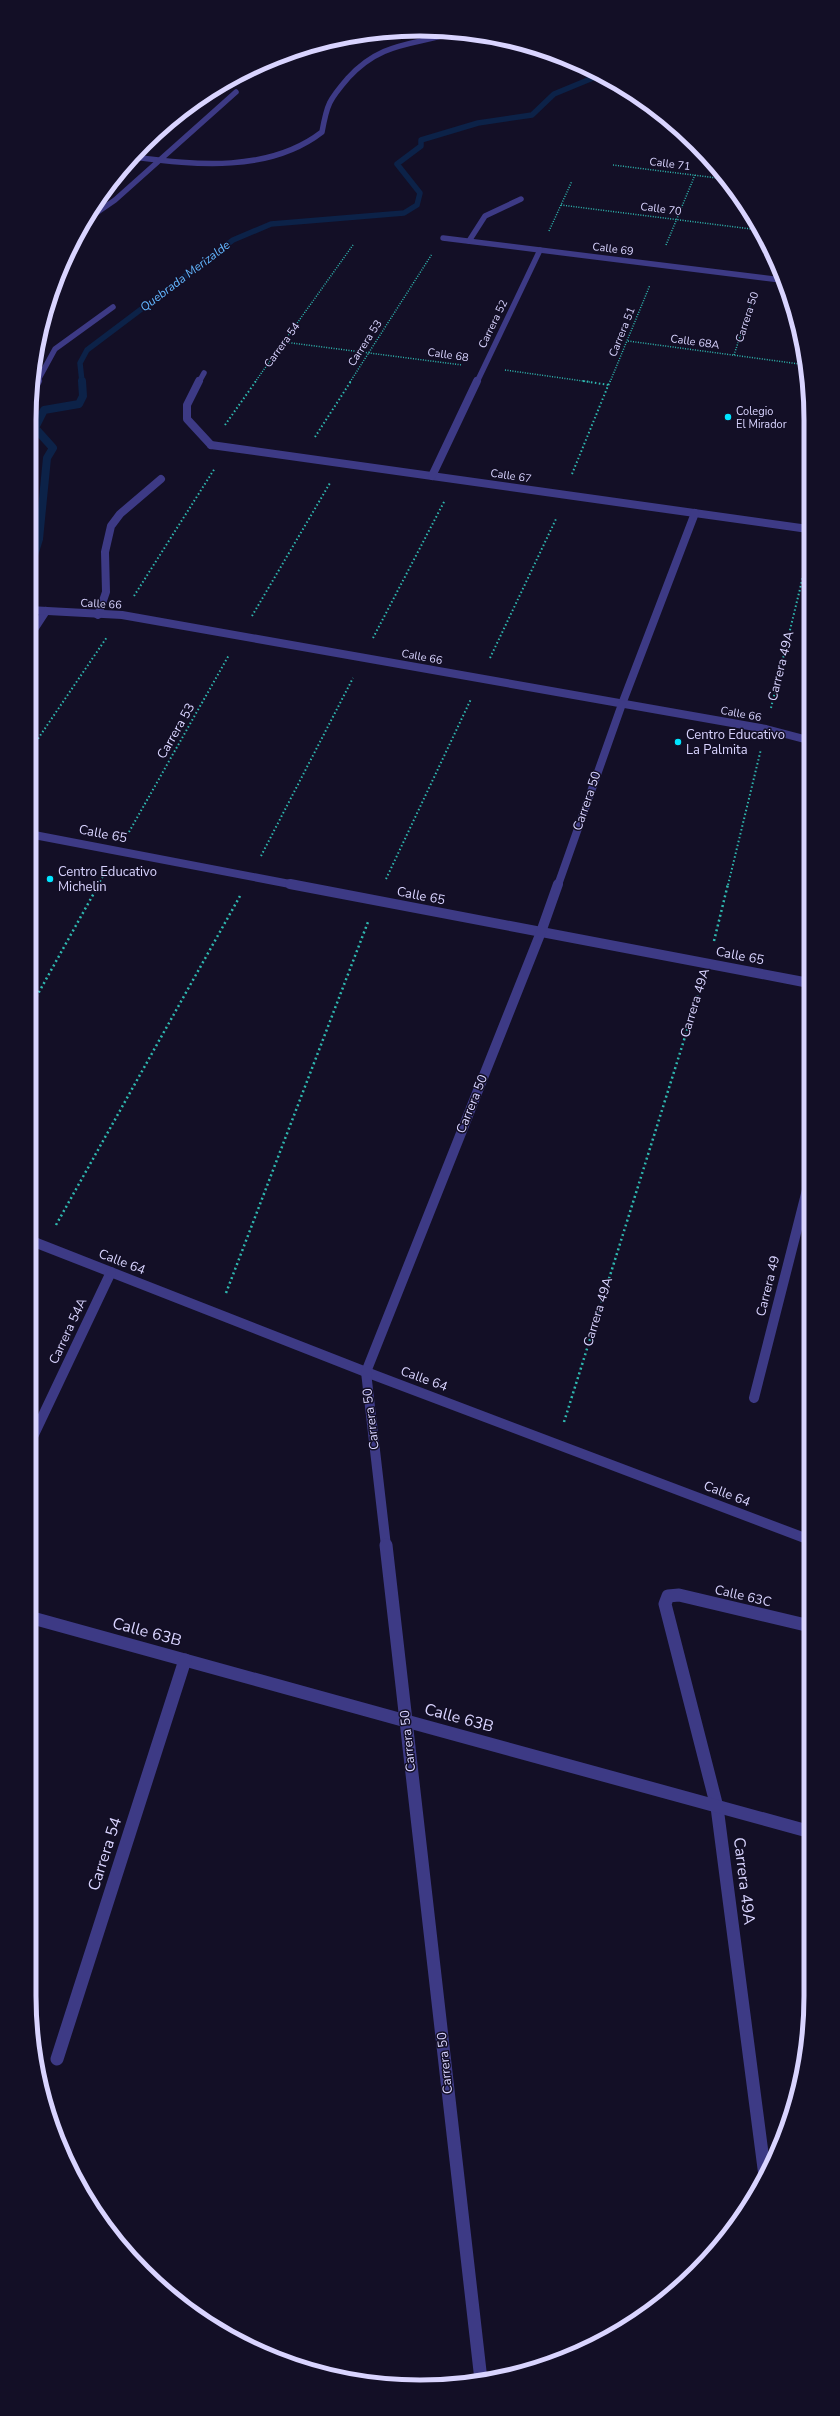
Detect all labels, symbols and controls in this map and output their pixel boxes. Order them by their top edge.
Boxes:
street label: Calle 71 [649,154,691,174]
street label: Calle 70 [640,199,683,219]
water label: Quebrada Merizalde [137,237,234,315]
street label: Calle 69 [592,239,634,259]
street label: Carrera 50 [732,289,762,344]
street label: Carrera 52 [475,297,511,351]
street label: Carrera 51 [605,305,639,359]
street label: Carrera 53 [344,317,386,369]
street label: Carrera 54 [261,319,304,371]
street label: Calle 68A [669,331,721,353]
street label: Calle 68 [426,345,470,365]
place label: Colegio El Mirador [736,404,787,432]
marker: Colegio El Mirador [723,412,733,422]
street label: Calle 67 [489,466,533,486]
street label: Calle 66 [80,595,122,613]
street label: Carrera 49A [764,629,799,703]
street label: Calle 66 [400,646,444,668]
street label: Carrera 53 [153,700,199,762]
street label: Calle 66 [719,703,763,725]
place label: Centro Educativo La Palmita [686,726,785,759]
marker: Centro Educativo La Palmita [673,737,683,747]
street label: Carrera 50 [568,769,606,833]
street label: Calle 65 [77,820,129,848]
place label: Centro Educativo Michelin [58,863,157,896]
marker: Centro Educativo Michelin [45,874,55,884]
street label: Calle 65 [395,882,447,910]
street label: Calle 65 [714,942,766,970]
street label: Carrera 49A [676,966,714,1040]
street label: Carrera 50 [452,1072,492,1136]
street label: Calle 64 [96,1245,148,1279]
street label: Carrera 49 [752,1254,784,1318]
street label: Carrera 49A [579,1275,617,1349]
street label: Carrera 54A [45,1294,91,1367]
street label: Calle 64 [398,1362,450,1396]
street label: Carrera 50 [358,1387,384,1451]
street label: Calle 64 [701,1477,753,1511]
street label: Calle 63C [713,1581,773,1611]
street label: Calle 63B [110,1612,184,1652]
street label: Calle 63B [422,1698,496,1738]
street label: Carrera 50 [396,1709,420,1773]
street label: Carrera 54 [83,1814,127,1894]
street label: Carrera 49A [728,1836,760,1926]
street label: Carrera 50 [433,2031,457,2095]

